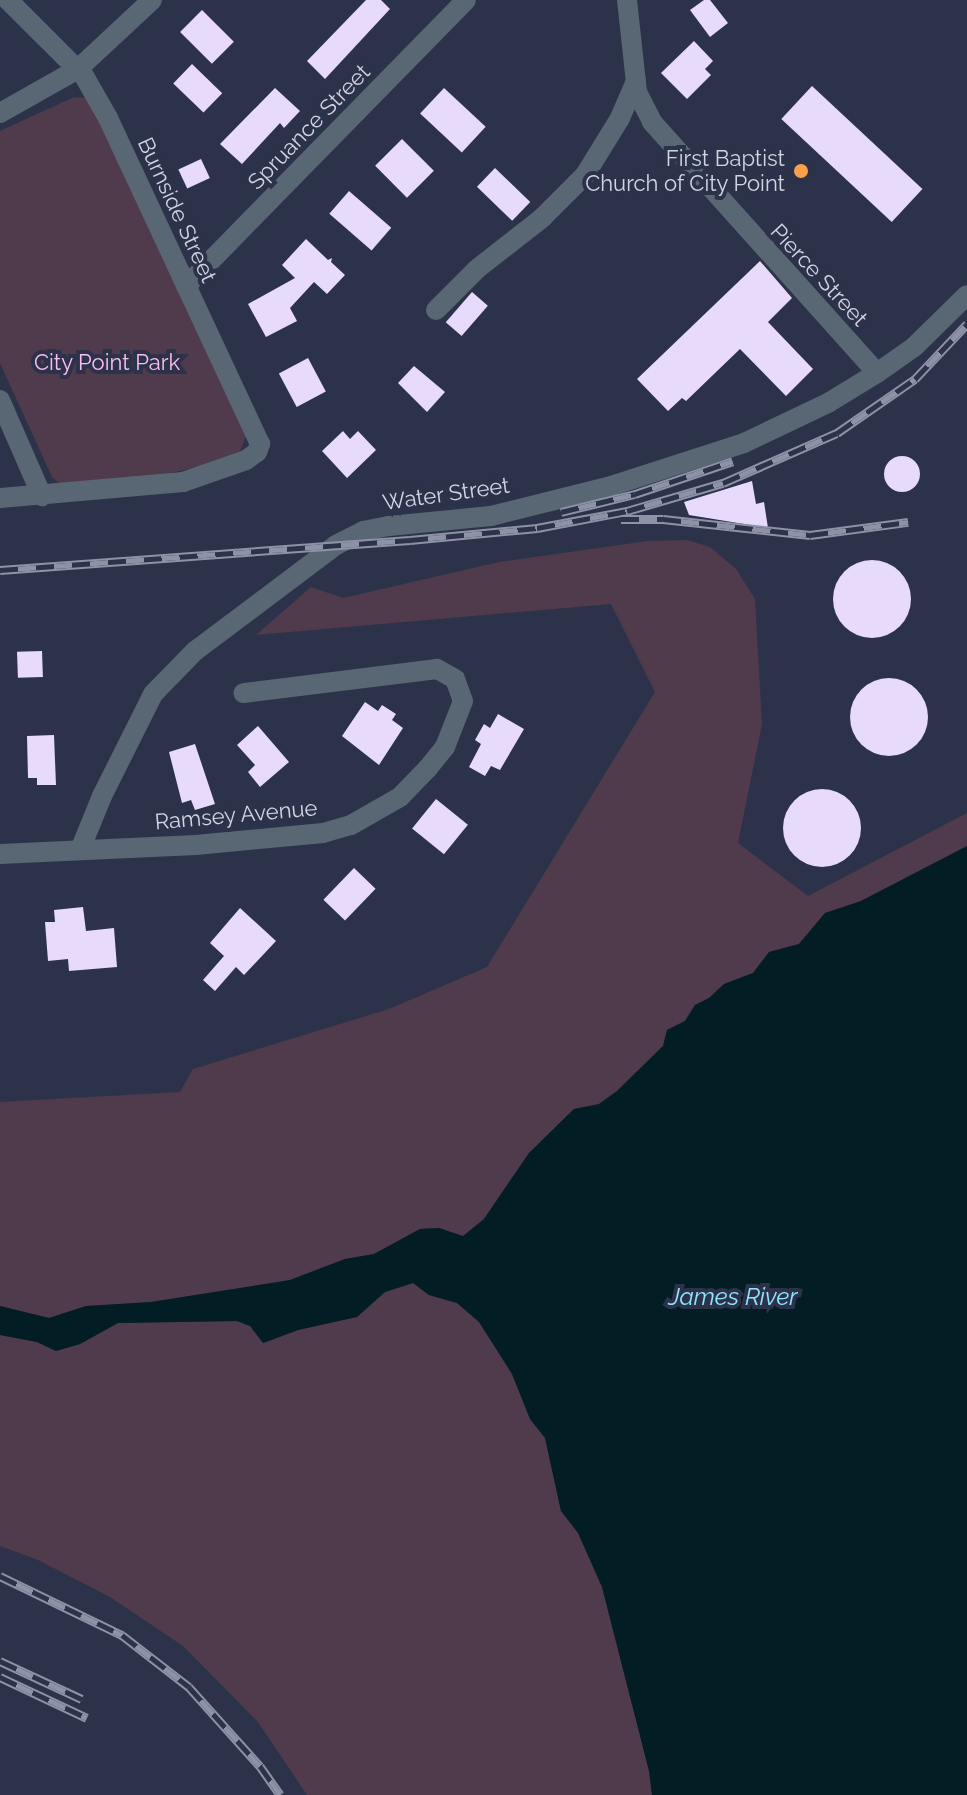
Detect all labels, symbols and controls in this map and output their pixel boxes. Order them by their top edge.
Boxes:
street label: Spruance Street [243,59,375,195]
street label: Burnside Street [132,133,222,287]
place label: First Baptist Church of City Point [584,145,785,196]
marker: First Baptist Church of City Point [792,162,810,180]
street label: Pierce Street [765,218,873,332]
park label: City Point Park [34,350,180,376]
street label: Water Street [381,472,511,516]
street label: Ramsey Avenue [153,795,319,835]
water label: James River [668,1283,798,1311]

